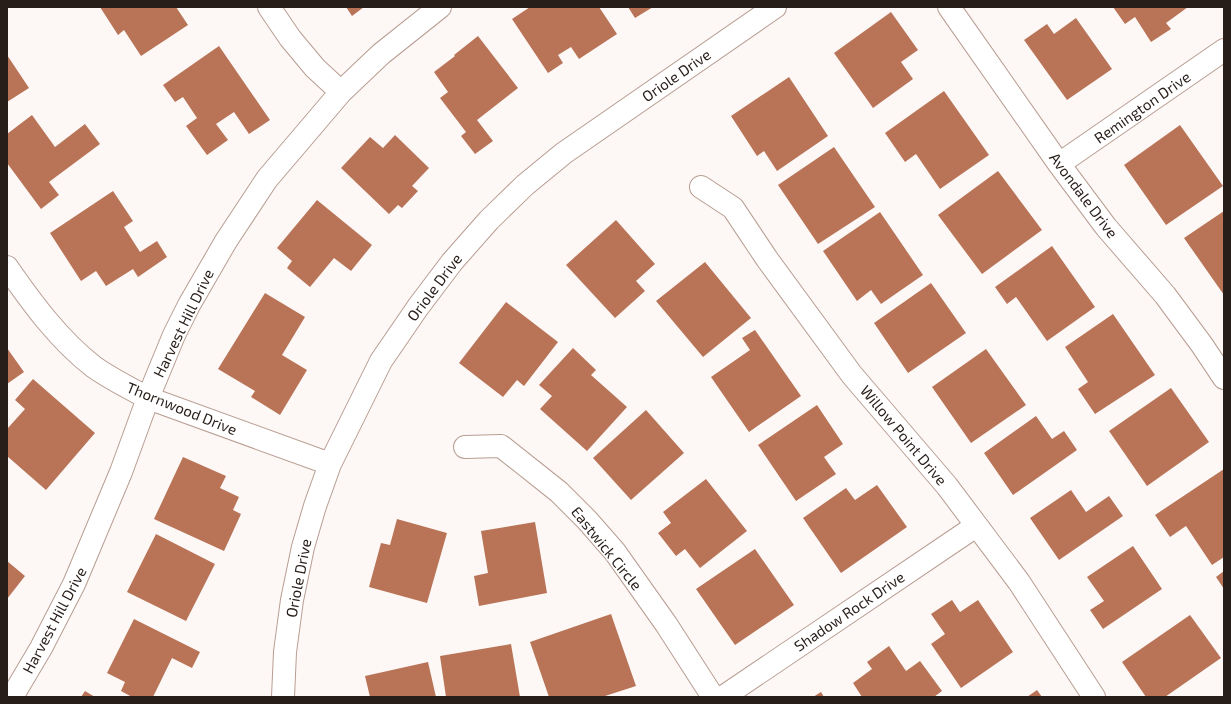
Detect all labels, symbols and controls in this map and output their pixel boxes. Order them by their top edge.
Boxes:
street label: Oriole Drive [638,45,714,105]
street label: Remington Drive [1091,67,1193,147]
street label: Avondale Drive [1046,149,1122,241]
street label: Oriole Drive [403,250,465,324]
street label: Harvest Hill Drive [149,266,217,380]
street label: Thornwood Drive [124,378,240,438]
street label: Willow Point Drive [857,381,951,489]
street label: Eastwick Circle [568,503,646,593]
street label: Oriole Drive [282,537,314,619]
street label: Harvest Hill Drive [18,564,90,676]
street label: Shadow Rock Drive [790,567,908,655]

